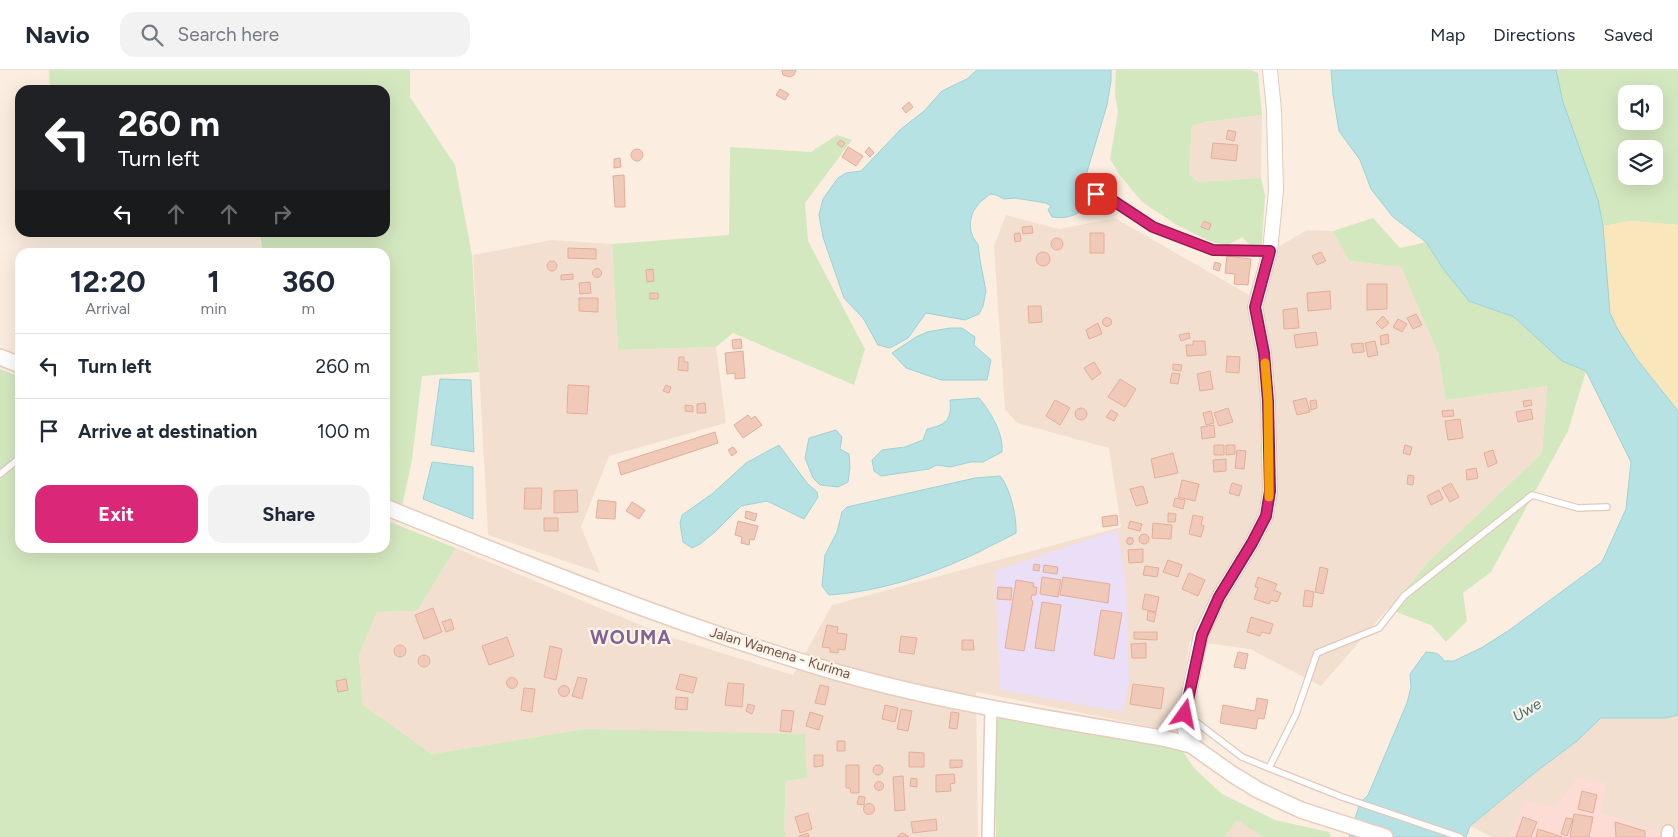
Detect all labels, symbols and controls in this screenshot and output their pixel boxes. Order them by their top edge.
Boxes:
search box [120,12,470,57]
text: Navio [25,20,90,49]
icon: search [138,21,166,49]
text: Search here [178,23,279,46]
text: Map [1430,24,1465,46]
text: Directions [1493,24,1575,46]
text: Saved [1603,24,1653,46]
map controls [1618,85,1663,185]
button: sound [1618,85,1663,130]
text: 260 m [118,103,220,145]
icon: left [35,105,100,170]
button: layers [1618,140,1663,185]
text: Turn left [118,145,200,172]
pin [1075,173,1117,215]
icon: arrive [1082,180,1110,208]
icon: left [109,200,137,228]
icon: ahead [162,200,190,228]
icon: ahead [215,200,243,228]
icon: right [268,200,296,228]
text: 12:20 [70,263,146,300]
text: 1 [207,263,220,300]
text: 360 [282,263,335,300]
text: Arrival [85,299,130,318]
text: min [201,299,227,318]
text: m [302,299,315,318]
icon: left [35,352,63,380]
text: Turn left [78,355,152,378]
text: 260 m [316,355,370,378]
icon: arrive [35,417,63,445]
text: Arrive at destination [78,420,257,443]
text: 100 m [317,420,370,443]
button: Exit [35,485,198,543]
button: Share [208,485,370,543]
street label: Jalan Wamena - Kurima [707,623,853,683]
district label: WOUMA [590,626,672,649]
position arrow [1158,687,1210,739]
water label: Uwe [1509,694,1545,726]

